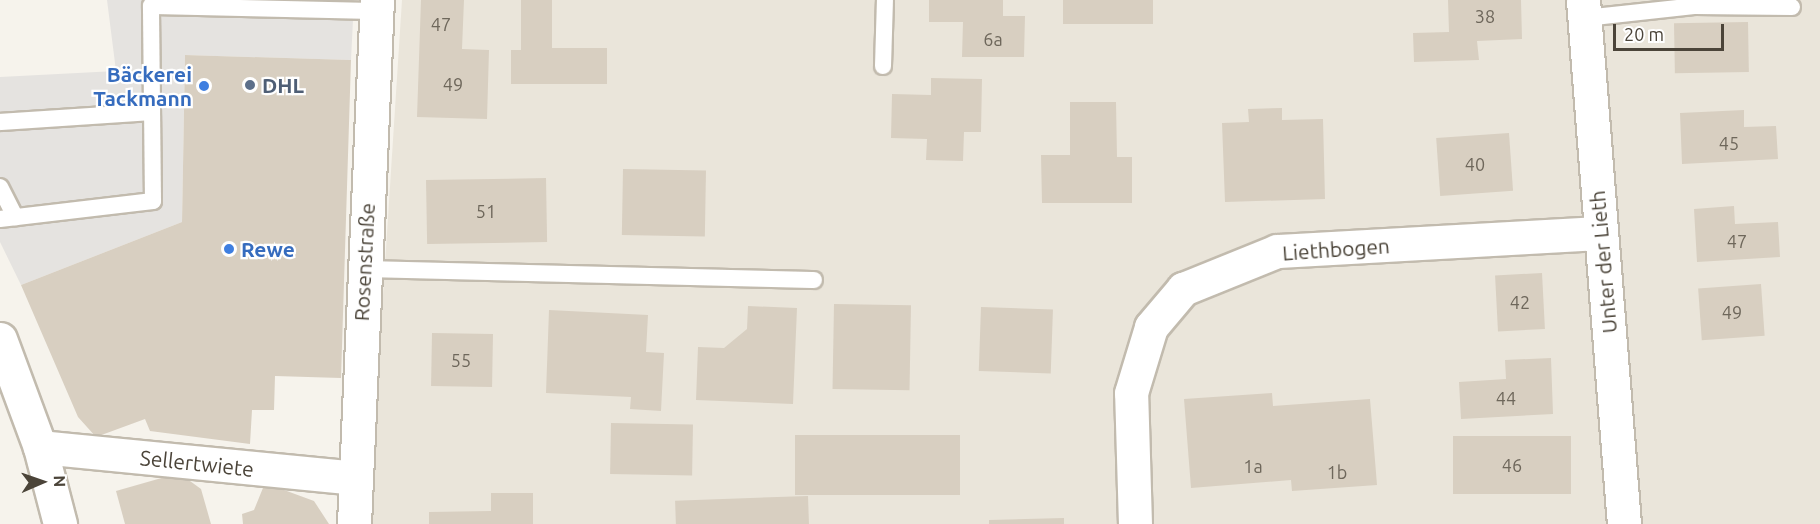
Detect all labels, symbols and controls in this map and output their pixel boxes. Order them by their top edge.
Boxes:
house number: 38 [1475,5,1495,27]
scale bar [1616,12,1727,50]
house number: 47 [431,13,451,35]
text: 20 m [1624,24,1664,44]
house number: 6a [983,28,1003,50]
place label: Bäckerei Tackmann [93,61,192,111]
place label: DHL [262,72,304,98]
house number: 49 [443,73,463,95]
marker: DHL [243,78,257,92]
marker: Bäckerei Tackmann [197,79,211,93]
house number: 45 [1719,132,1739,154]
house number: 40 [1465,153,1485,175]
street label: Unter der Lieth [1584,190,1622,334]
house number: 51 [476,200,496,222]
street label: Rosenstraße [348,202,380,322]
house number: 47 [1727,230,1747,252]
street label: Liethbogen [1281,233,1391,265]
place label: Rewe [241,236,295,262]
marker: Rewe [222,242,236,256]
house number: 42 [1510,291,1530,313]
house number: 49 [1722,301,1742,323]
house number: 55 [451,349,471,371]
house number: 44 [1496,387,1516,409]
street label: Sellertwiete [139,444,255,482]
north arrow [12,452,72,512]
house number: 46 [1502,454,1522,476]
house number: 1a [1243,455,1263,477]
house number: 1b [1327,461,1347,483]
text: N [51,475,69,488]

